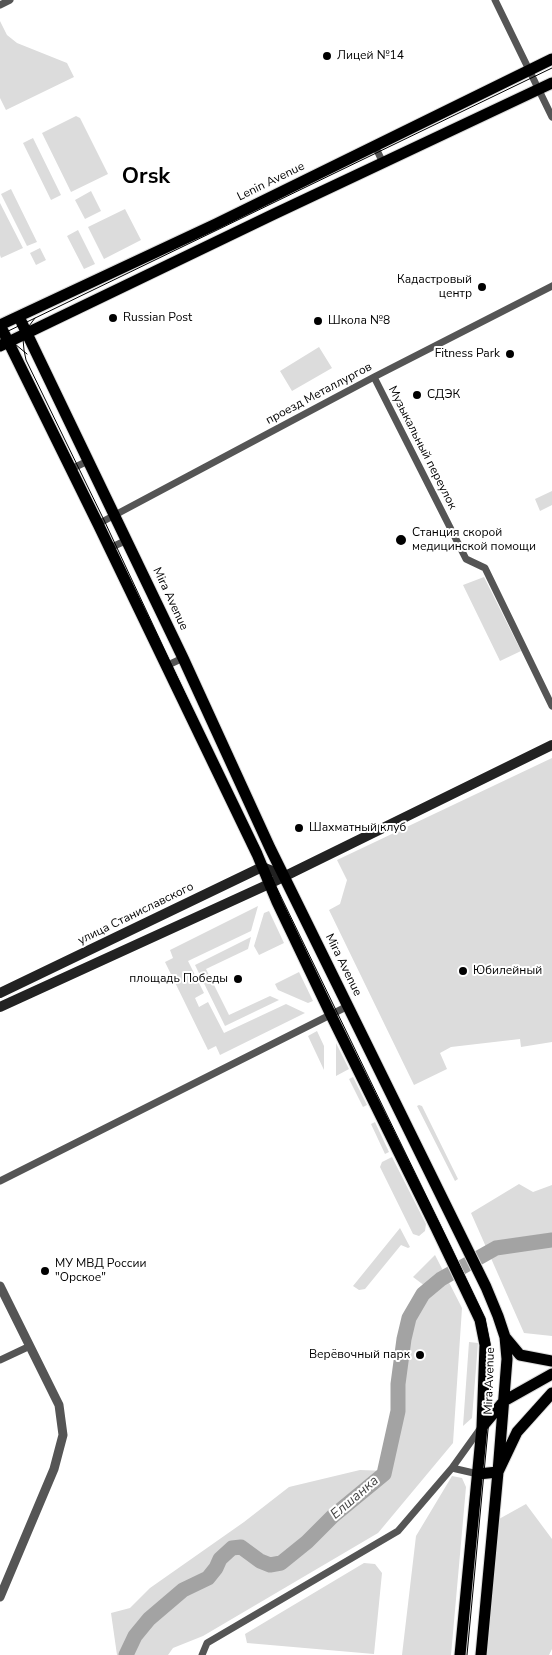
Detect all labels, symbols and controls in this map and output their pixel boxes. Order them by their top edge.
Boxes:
place label: Лицей №14 [337,49,404,63]
marker: Лицей №14 [321,50,333,62]
street label: Lenin Avenue [235,159,307,205]
district label: Orsk [122,165,170,191]
place label: Кадастровый центр [397,273,472,301]
marker: Кадастровый центр [476,281,488,293]
place label: Russian Post [123,311,192,325]
marker: Russian Post [107,312,119,324]
place label: Школа №8 [328,314,390,328]
marker: Школа №8 [312,315,324,327]
place label: Fitness Park [435,347,500,361]
marker: Fitness Park [504,348,516,360]
street label: проезд Металлургов [264,360,374,428]
street label: Музыкальный переулок [385,384,459,512]
place label: СДЭК [427,388,460,402]
marker: СДЭК [411,389,423,401]
place label: Станция скорой медицинской помощи [412,526,536,554]
marker: Станция скорой медицинской помощи [394,533,408,547]
street label: Mira Avenue [149,565,191,633]
place label: Шахматный клуб [309,821,406,835]
marker: Шахматный клуб [293,822,305,834]
street label: улица Станиславского [76,880,196,948]
street label: Mira Avenue [322,931,364,999]
place label: Юбилейный [473,964,542,978]
marker: Юбилейный [457,965,469,977]
place label: площадь Победы [129,972,228,986]
marker: площадь Победы [232,973,244,985]
place label: МУ МВД России "Орское" [55,1257,146,1285]
marker: МУ МВД России "Орское" [39,1265,51,1277]
street label: Mira Avenue [482,1347,498,1415]
place label: Верёвочный парк [309,1348,410,1362]
marker: Верёвочный парк [414,1349,426,1361]
water label: Елшанка [328,1473,382,1523]

